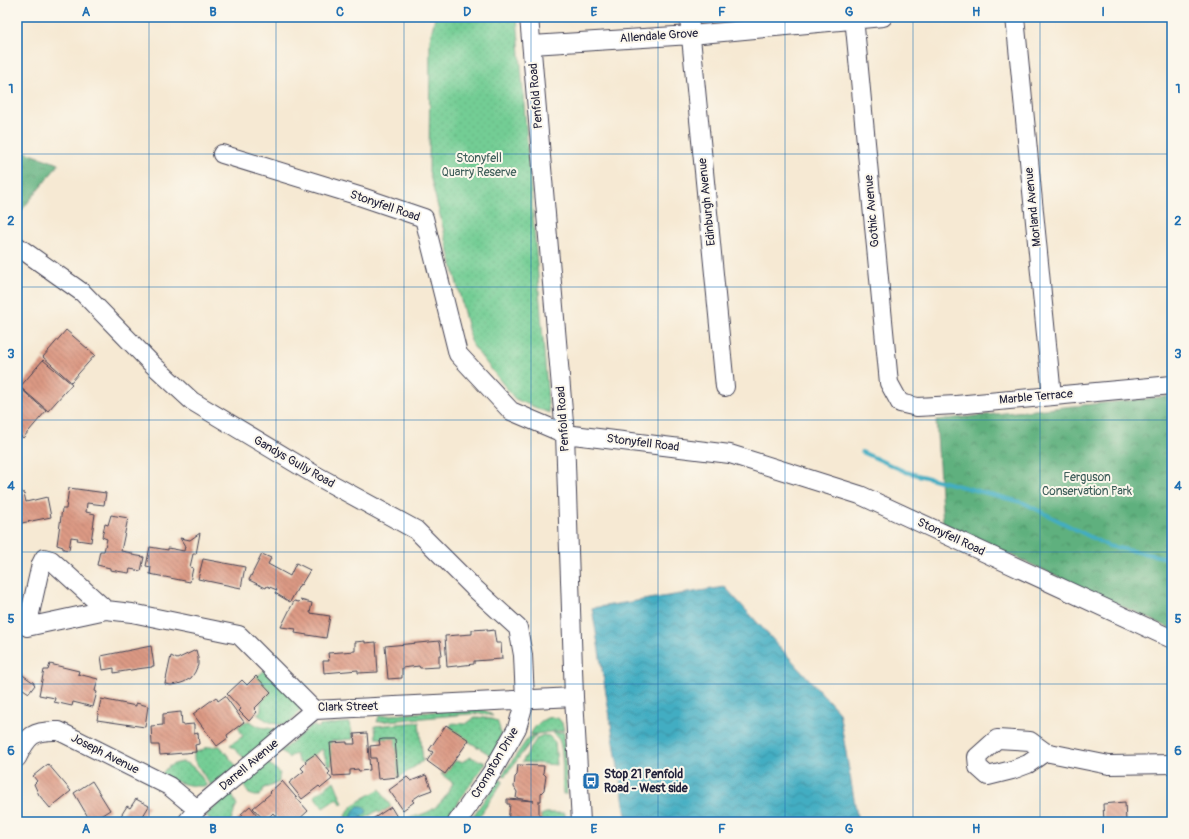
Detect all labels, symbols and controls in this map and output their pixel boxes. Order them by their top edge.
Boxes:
text: A [82,4,91,20]
text: B [209,4,217,20]
text: C [336,4,344,20]
text: D [463,4,471,20]
text: E [591,4,598,20]
text: F [718,4,726,20]
text: G [845,4,854,20]
text: H [972,4,980,20]
text: I [1101,4,1105,20]
street label: Allendale Grove [619,26,699,46]
street label: Penfold Road [526,62,546,129]
text: 1 [8,81,14,97]
text: 1 [1175,81,1181,97]
park label: Stonyfell Quarry Reserve [442,151,517,180]
street label: Edinburgh Avenue [695,157,719,247]
street label: Morland Avenue [1021,167,1045,247]
street label: Gothic Avenue [861,174,883,248]
street label: Stonyfell Road [348,187,422,225]
text: 2 [7,213,15,229]
text: 2 [1174,213,1182,229]
text: 3 [7,346,15,362]
text: 3 [1174,346,1182,362]
street label: Penfold Road [553,386,573,452]
street label: Marble Terrace [999,386,1073,408]
street label: Stonyfell Road [606,431,680,455]
street label: Gandys Gully Road [251,433,337,491]
park label: Ferguson Conservation Park [1042,470,1132,499]
text: 4 [7,478,15,494]
text: 4 [1174,478,1182,494]
street label: Stonyfell Road [915,515,987,559]
text: 5 [7,611,15,627]
text: 5 [1174,611,1182,627]
street label: Clark Street [318,699,378,715]
street label: Crompton Drive [468,725,522,801]
street label: Joseph Avenue [69,730,142,778]
street label: Darrell Avenue [216,736,282,794]
text: 6 [7,743,15,759]
text: 6 [1174,743,1182,759]
place label: Stop 21 Penfold Road - West side [604,767,689,796]
bus stop icon: Stop 21 Penfold Road - West side [581,771,601,791]
text: A [82,821,91,837]
text: B [209,821,217,837]
text: C [336,821,344,837]
text: D [463,821,471,837]
text: E [591,821,598,837]
text: F [718,821,726,837]
text: G [845,821,854,837]
text: H [972,821,980,837]
text: I [1101,821,1105,837]

